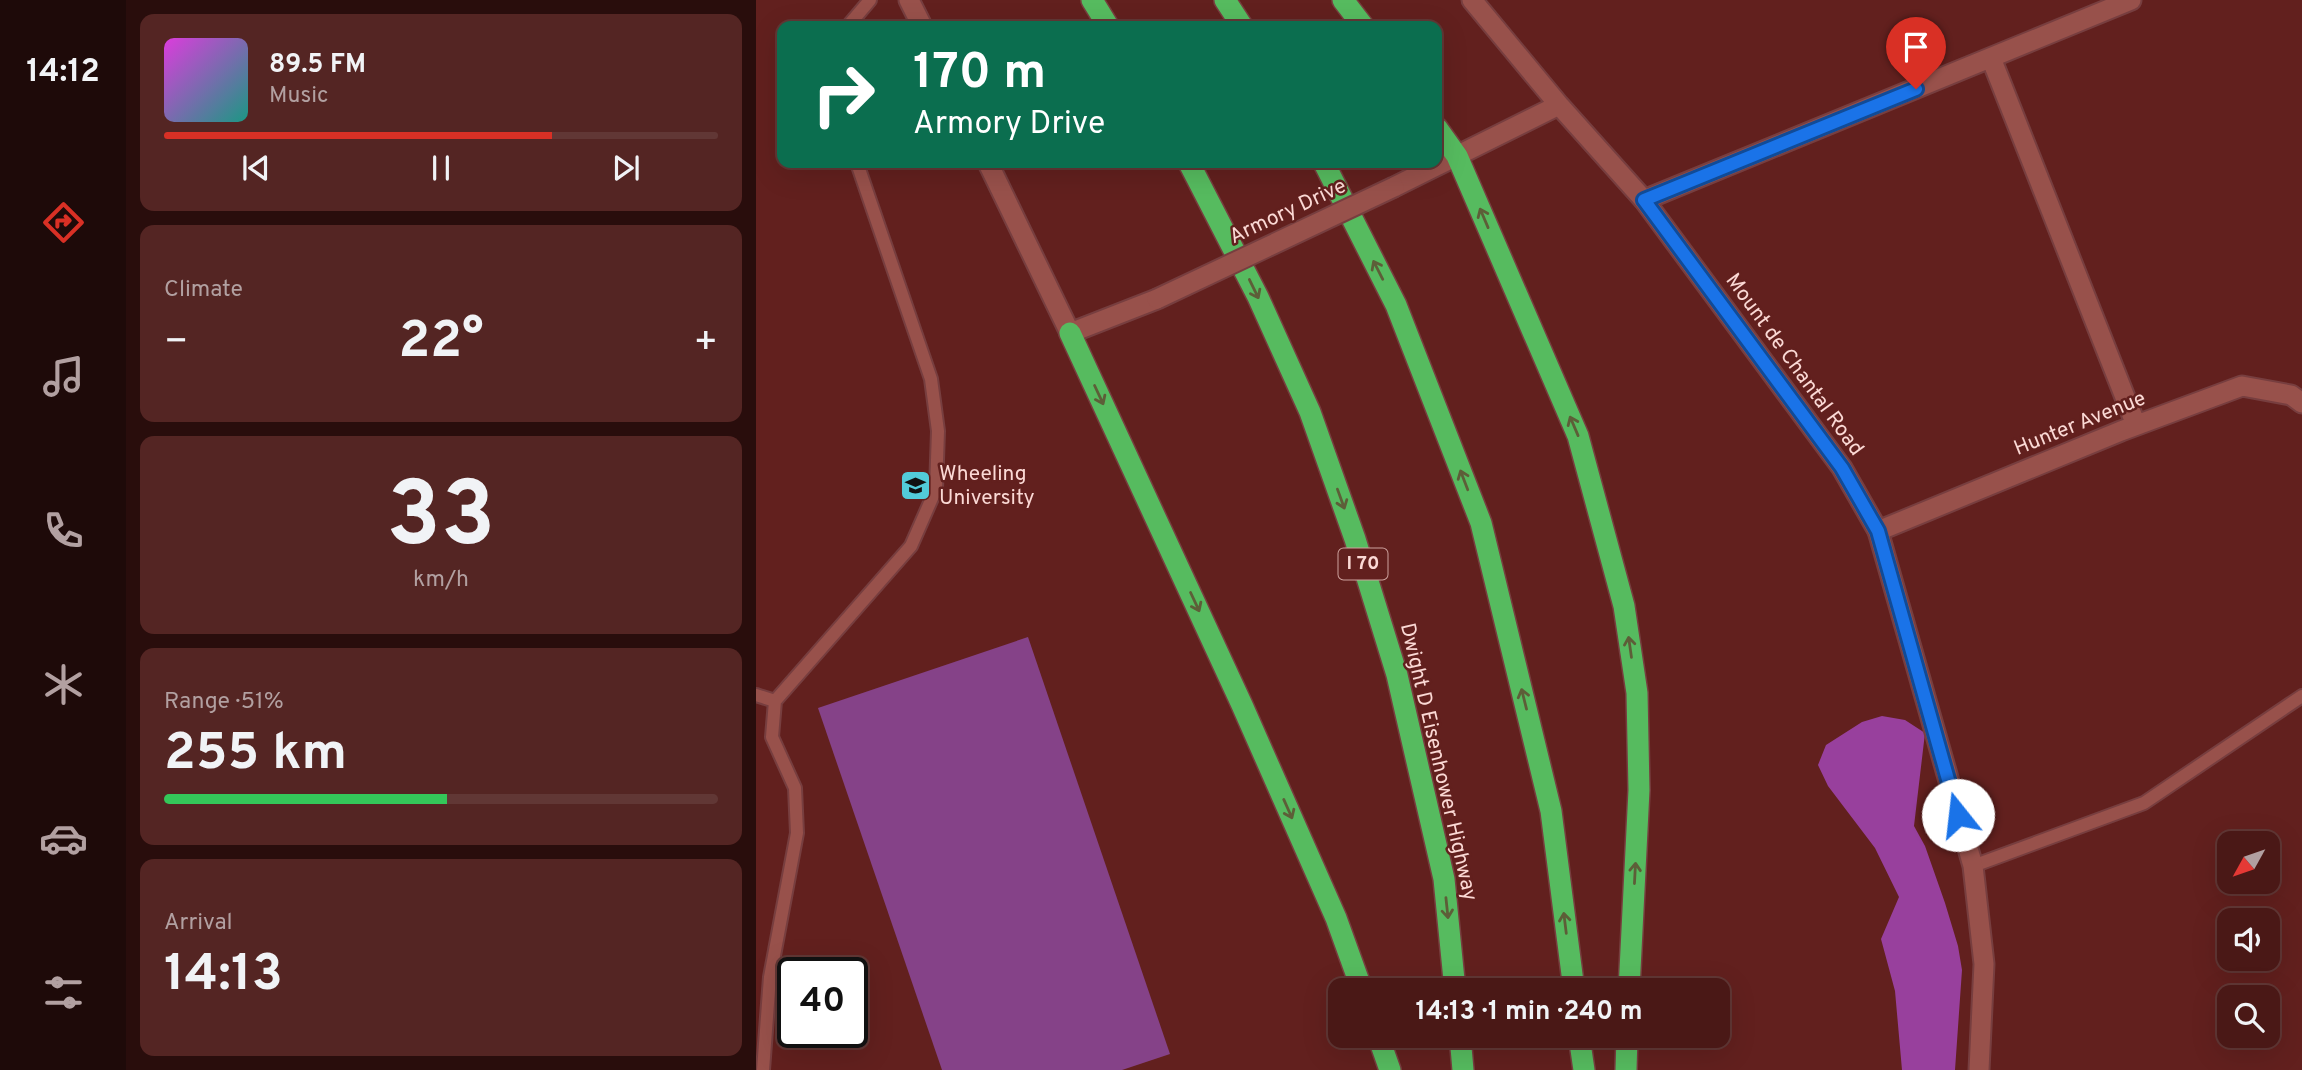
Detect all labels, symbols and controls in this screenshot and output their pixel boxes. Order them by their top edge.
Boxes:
pin [1886,17,1946,89]
icon: arrive [1897,28,1935,66]
text: 170 m [913,44,1046,106]
text: 89.5 FM [269,49,366,82]
icon: right [798,49,889,140]
text: 14:12 [26,53,100,93]
text: Music [269,82,329,111]
text: Armory Drive [913,105,1105,145]
icon: previous [237,149,275,187]
icon: pause [422,149,460,187]
icon: next [607,149,645,187]
street label: Armory Drive [1225,173,1351,251]
icon: directions [39,198,88,247]
one-way arrow [1477,207,1490,229]
one-way arrow [1371,260,1385,281]
street label: Mount de Chantal Road [1719,268,1869,462]
text: Climate [164,276,243,305]
one-way arrow [1247,278,1261,299]
text: 22° [398,310,484,376]
text: − [164,319,189,368]
text: + [693,319,718,368]
icon: music [39,352,88,401]
one-way arrow [1093,384,1106,405]
street label: Hunter Avenue [2010,385,2150,463]
one-way arrow [1567,416,1580,438]
place label: Wheeling University [939,461,1035,512]
text: 33 [386,463,496,578]
school or university icon: Wheeling University [899,469,933,503]
one-way arrow [1457,470,1469,492]
one-way arrow [1336,487,1348,509]
icon: phone [39,506,88,555]
road number: I 70 [1338,548,1388,580]
text: km/h [413,566,469,595]
one-way arrow [1188,591,1202,612]
street label: Dwight D Eisenhower Highway [1393,620,1483,904]
one-way arrow [1623,636,1636,658]
icon: climate [39,660,88,709]
text: Range · 51% [164,688,284,717]
one-way arrow [1517,689,1530,711]
text: 255 km [164,722,347,788]
position arrow [1921,778,1995,852]
one-way arrow [1282,798,1295,819]
icon: car [39,814,88,863]
north arrow [2217,831,2280,894]
map controls [2217,831,2280,1048]
one-way arrow [1629,862,1642,885]
one-way arrow [1441,896,1454,919]
button: sound [2217,908,2280,971]
text: Arrival [164,909,233,938]
one-way arrow [1559,912,1572,935]
text: 14:13 [164,943,283,1009]
speed limit sign: 40 [777,957,868,1048]
icon: filters [39,968,88,1017]
button: search [2217,985,2280,1048]
text: 14:13 · 1 min · 240 m [1416,996,1642,1029]

